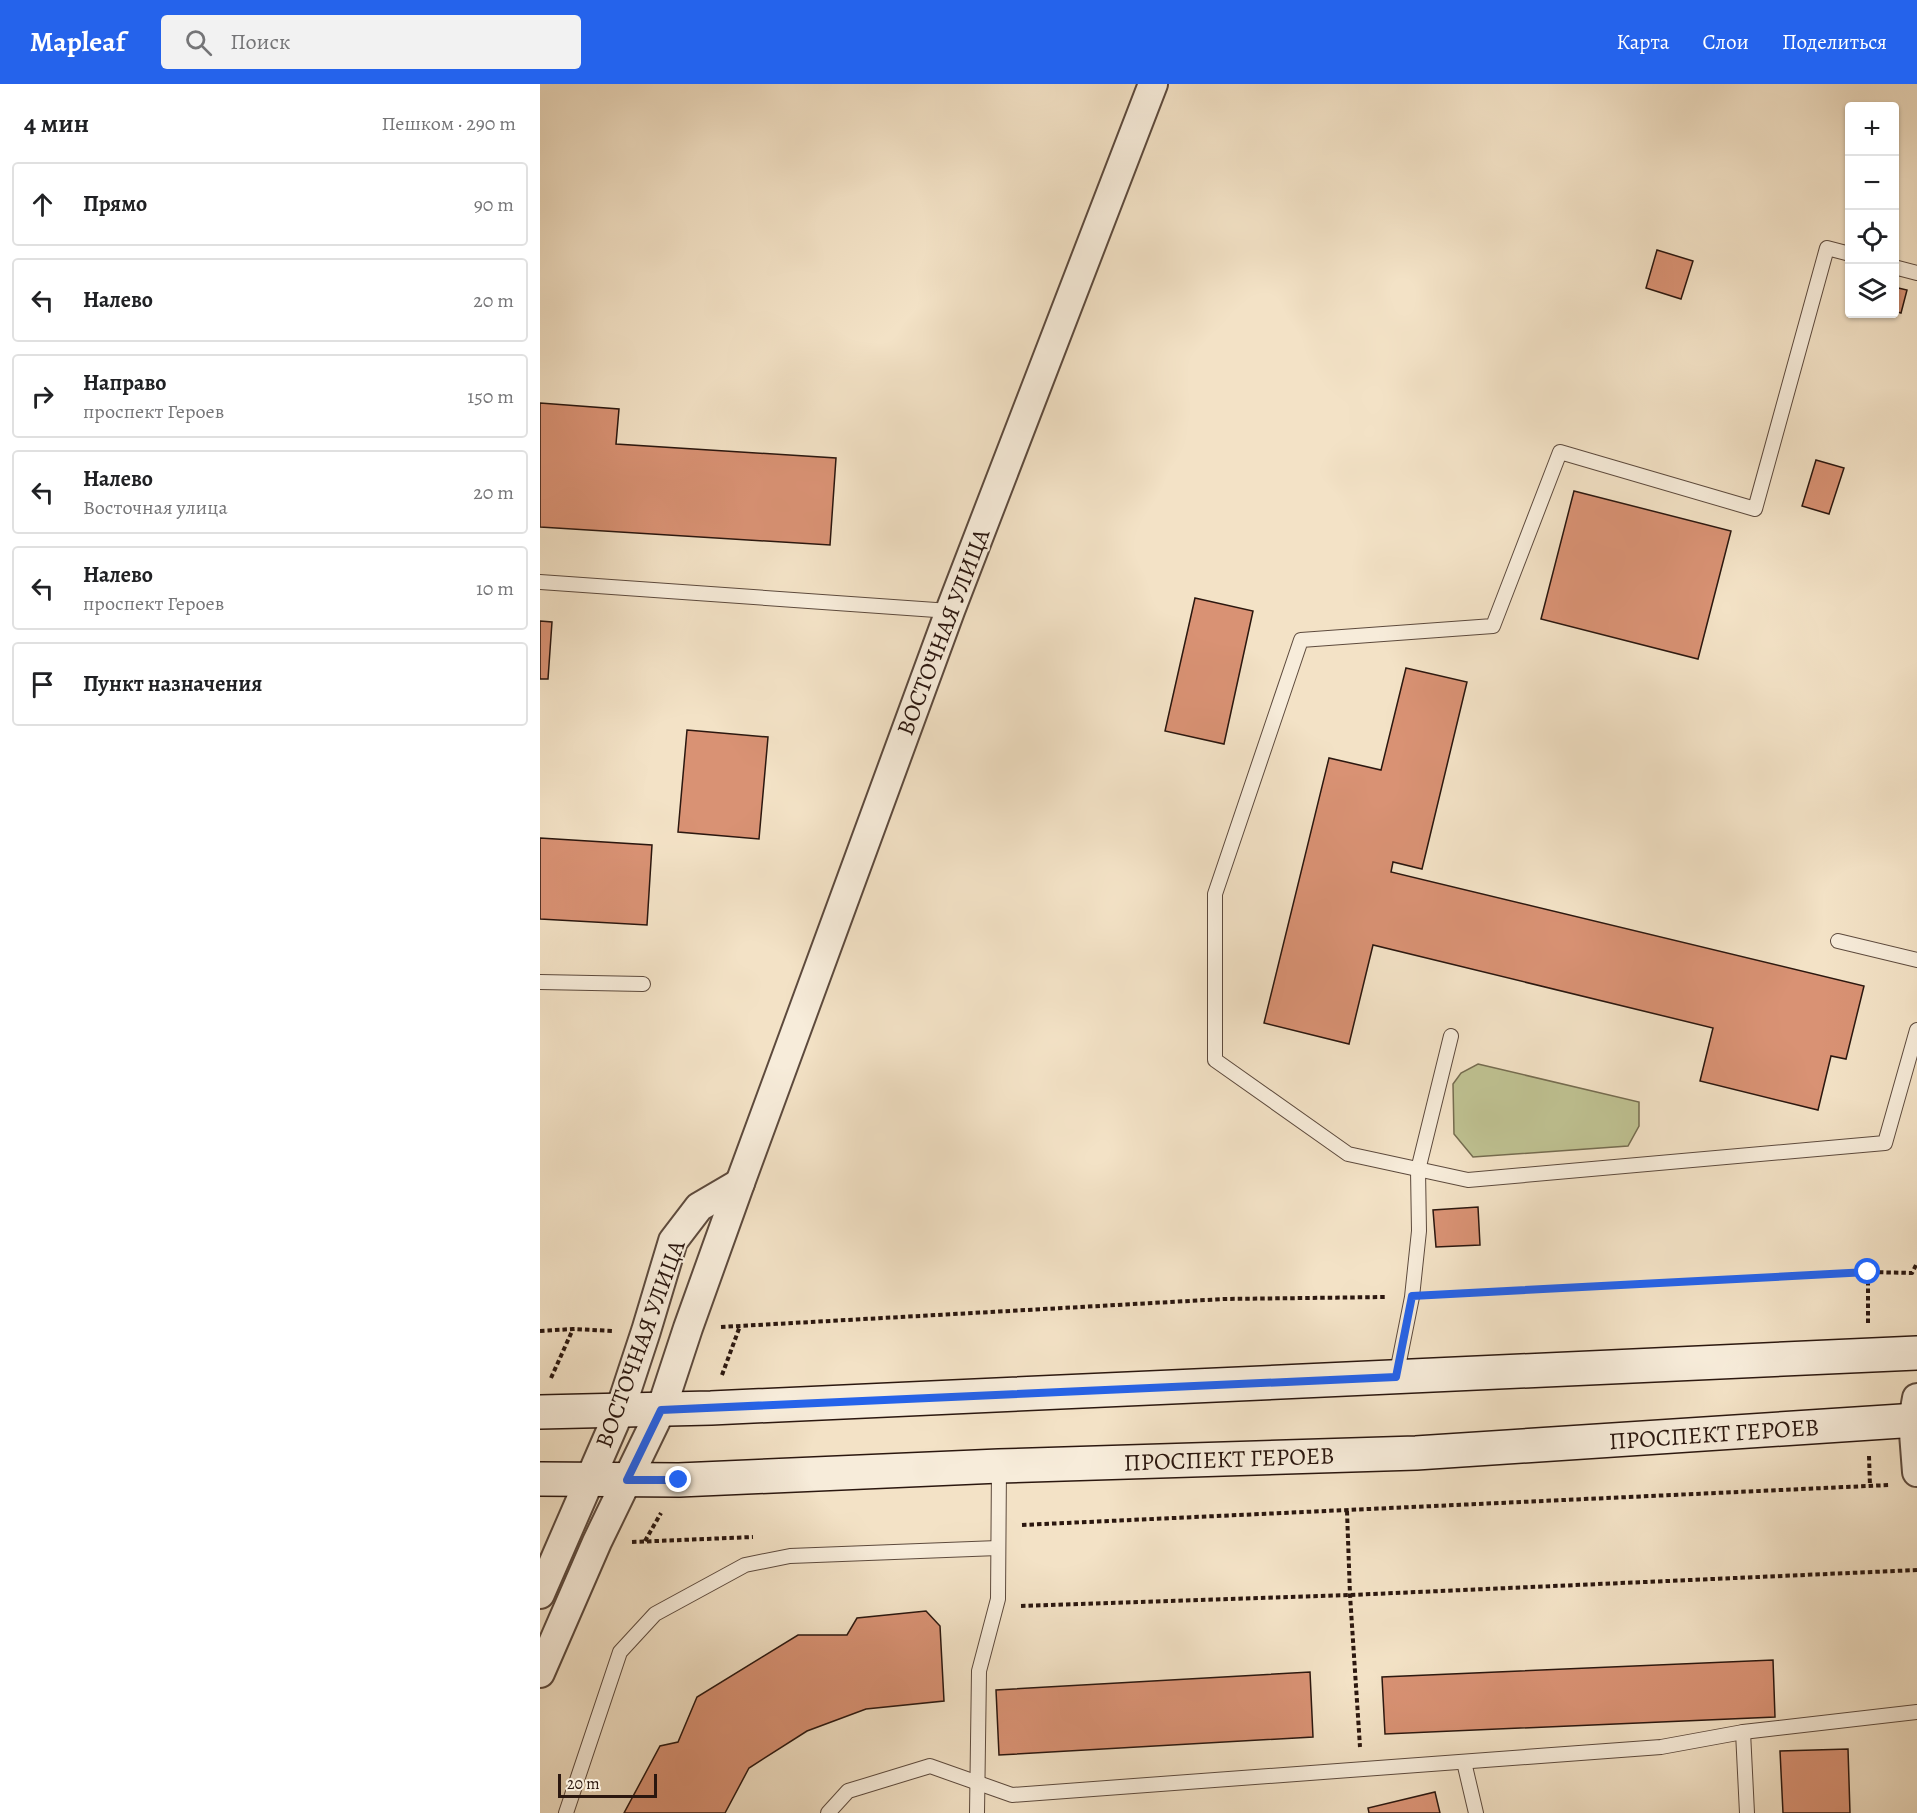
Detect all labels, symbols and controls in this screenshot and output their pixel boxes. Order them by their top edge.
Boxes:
search box [161,15,581,69]
text: Mapleaf [30,23,125,61]
icon: search [182,26,215,59]
text: Поиск [230,27,290,57]
text: Карта [1616,28,1669,56]
text: Слои [1702,28,1749,56]
text: Поделиться [1782,28,1887,56]
map controls [1845,102,1899,318]
button: + [1845,102,1899,156]
text: 4 мин [24,106,89,141]
text: Пешком · 290 m [381,110,516,137]
button: − [1845,156,1899,210]
icon: ahead [26,188,59,221]
text: Прямо [83,189,147,219]
text: 90 m [474,191,514,218]
button: locate [1845,210,1899,264]
button: layers [1845,264,1899,318]
icon: left [26,284,59,317]
text: Налево [83,285,153,315]
text: 20 m [473,287,514,314]
text: Направо [83,368,166,398]
icon: right [26,380,59,413]
text: 150 m [467,383,514,410]
text: проспект Героев [83,398,224,425]
text: Налево [83,464,153,494]
icon: left [26,476,59,509]
text: 20 m [473,479,514,506]
text: Восточная улица [83,494,228,521]
street label: ВОСТОЧНАЯ УЛИЦА [889,523,997,740]
text: Налево [83,560,153,590]
icon: left [26,572,59,605]
text: 10 m [476,575,514,602]
text: проспект Героев [83,590,224,617]
icon: arrive [26,668,59,701]
text: Пункт назначения [83,669,262,699]
street label: ВОСТОЧНАЯ УЛИЦА [588,1235,693,1452]
route start [1854,1258,1880,1284]
street label: ПРОСПЕКТ ГЕРОЕВ [1608,1411,1820,1457]
street label: ПРОСПЕКТ ГЕРОЕВ [1123,1439,1335,1479]
route end [665,1466,691,1492]
scale bar [558,1771,657,1798]
text: 20 m [567,1773,600,1795]

